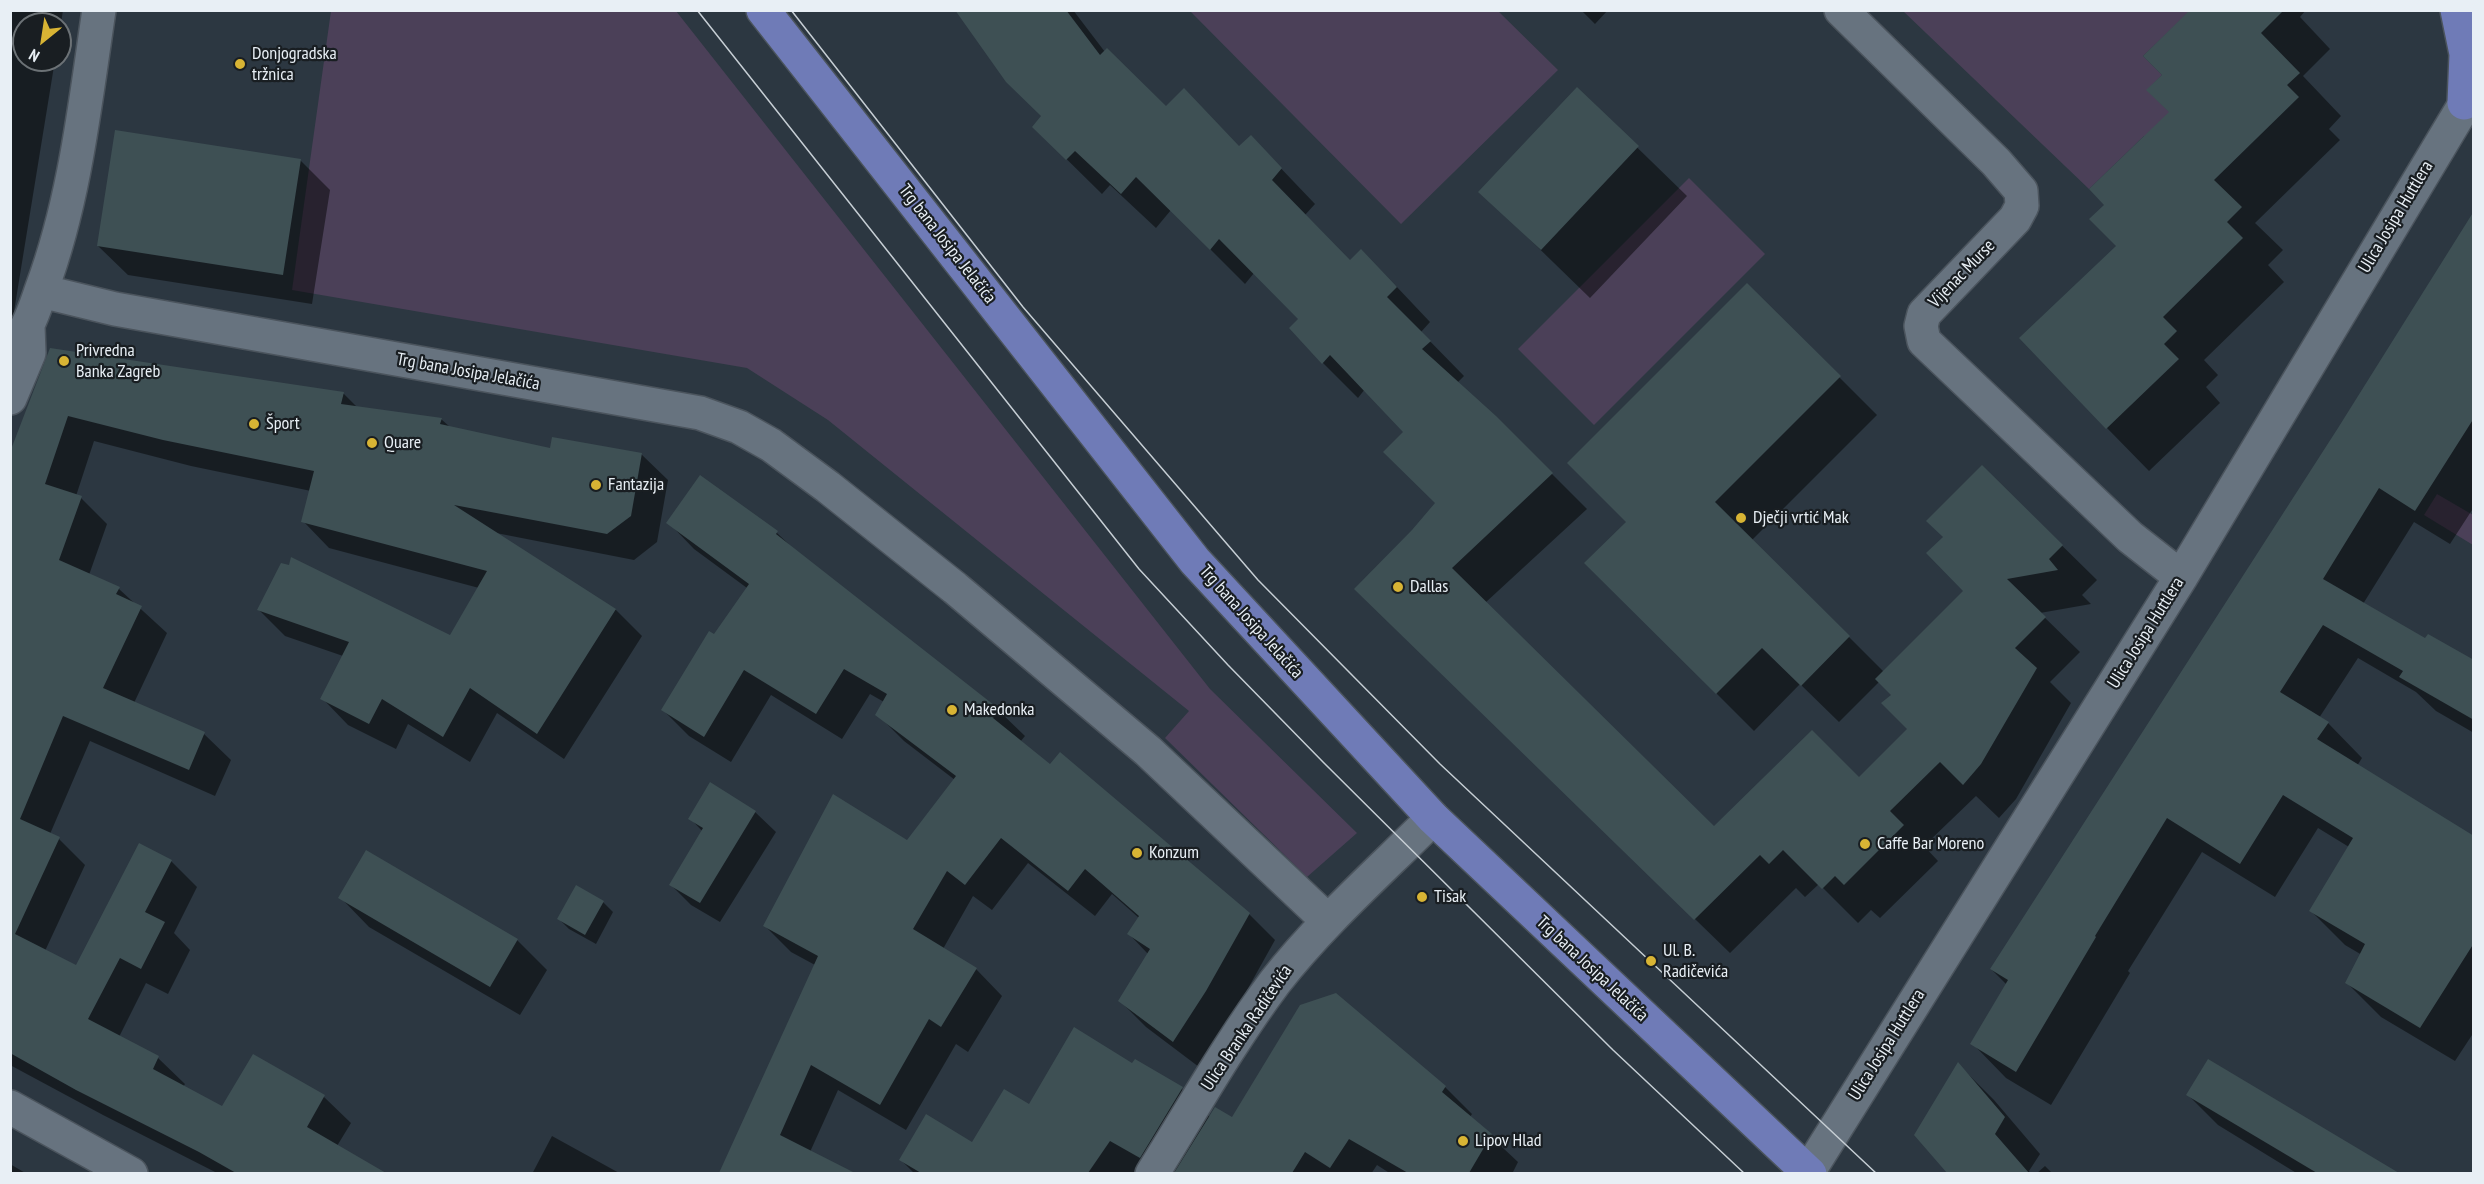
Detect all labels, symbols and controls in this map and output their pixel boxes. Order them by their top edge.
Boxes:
north arrow [12,12,72,72]
place label: Donjogradska tržnica [252,43,337,86]
text: N [25,45,43,67]
marker: Donjogradska tržnica [233,57,247,71]
street label: Ulica Josipa Huttlera [2354,157,2438,277]
street label: Trg bana Josipa Jelačića [894,180,1000,308]
street label: Vijenac Murse [1924,235,2000,313]
place label: Privredna Banka Zagreb [76,340,160,382]
street label: Trg bana Josipa Jelačića [395,349,541,395]
marker: Privredna Banka Zagreb [57,354,71,368]
place label: Šport [266,413,300,435]
marker: Šport [247,417,261,431]
place label: Quare [384,432,421,454]
marker: Quare [365,436,379,450]
place label: Fantazija [608,474,664,496]
marker: Fantazija [589,478,603,492]
place label: Dječji vrtić Mak [1753,507,1849,529]
marker: Dječji vrtić Mak [1734,511,1748,525]
street label: Trg bana Josipa Jelačića [1194,561,1308,683]
street label: Ulica Josipa Huttlera [2103,573,2189,693]
place label: Dallas [1410,576,1448,598]
marker: Dallas [1391,580,1405,594]
place label: Makedonka [964,699,1035,721]
marker: Makedonka [945,703,959,717]
place label: Caffe Bar Moreno [1877,833,1984,855]
marker: Caffe Bar Moreno [1858,837,1872,851]
place label: Konzum [1149,842,1199,864]
marker: Konzum [1130,846,1144,860]
place label: Tisak [1434,886,1466,908]
marker: Tisak [1415,890,1429,904]
street label: Trg bana Josipa Jelačića [1532,912,1652,1026]
place label: Ul. B. Radičevića [1663,940,1728,982]
marker: Ul. B. Radičevića [1644,954,1658,968]
street label: Ulica Branka Radičevića [1197,961,1297,1095]
street label: Ulica Josipa Huttlera [1844,985,1930,1105]
place label: Lipov Hlad [1475,1130,1541,1152]
marker: Lipov Hlad [1456,1134,1470,1148]

